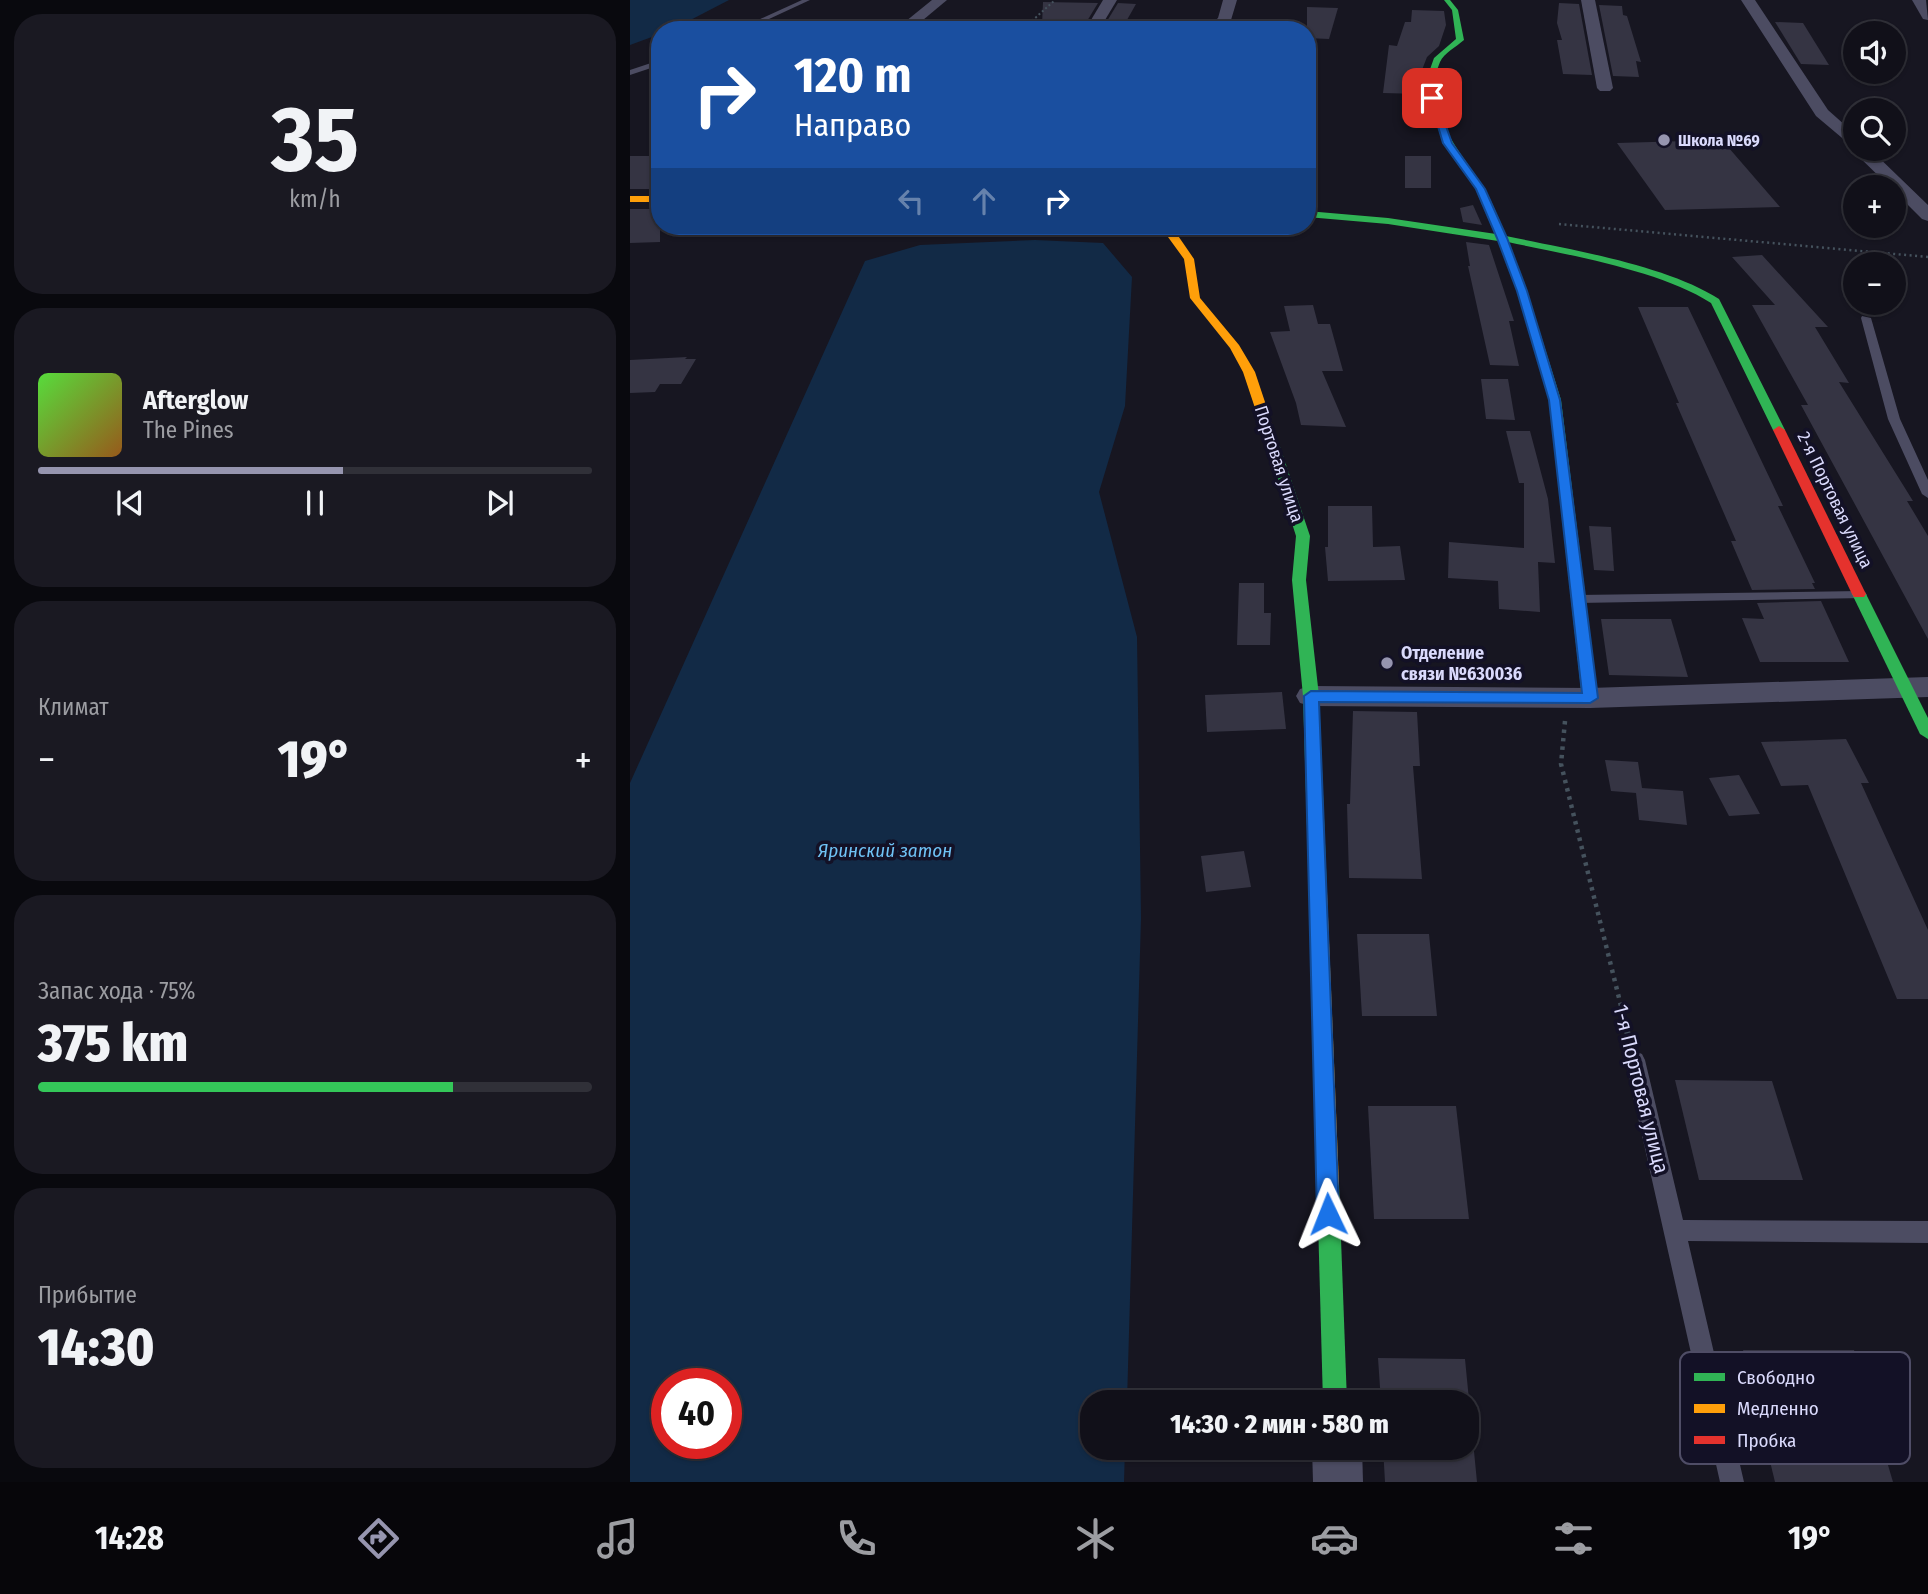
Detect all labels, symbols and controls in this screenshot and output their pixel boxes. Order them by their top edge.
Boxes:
map controls [1843,21,1906,315]
button: sound [1843,21,1906,84]
text: 120 m [794,46,912,105]
icon: right [679,49,770,140]
pin [1402,68,1462,128]
icon: arrive [1413,79,1451,117]
text: 35 [271,85,359,194]
button: search [1843,98,1906,161]
text: Направо [794,106,911,144]
place label: Школа №69 [1678,131,1760,150]
marker: Школа №69 [1656,132,1672,148]
button: + [1843,175,1906,238]
icon: left [892,182,930,220]
icon: ahead [965,182,1003,220]
icon: right [1038,182,1076,220]
text: km/h [289,185,341,213]
button: − [1843,252,1906,315]
text: Afterglow [143,385,248,416]
street label: Портовая улица [1250,403,1308,525]
text: The Pines [143,416,234,444]
street label: 2-я Портовая улица [1792,428,1878,572]
icon: previous [111,484,149,522]
icon: pause [296,484,334,522]
icon: next [481,484,519,522]
place label: Отделение связи №630036 [1401,642,1522,685]
marker: Отделение связи №630036 [1379,655,1395,671]
text: Климат [38,693,109,721]
text: 19° [278,728,352,791]
text: − [38,737,55,783]
text: + [575,737,592,783]
water label: Яринский затон [817,839,952,862]
text: Запас хода · 75% [38,977,195,1005]
street label: 1-я Портовая улица [1607,1002,1675,1176]
text: 375 km [38,1012,188,1075]
position arrow [1291,1177,1365,1251]
text: Прибытие [38,1281,137,1309]
text: 14:30 [38,1316,154,1379]
legend [1680,1352,1910,1464]
text: Свободно [1737,1366,1815,1389]
speed limit sign: 40 [651,1368,742,1459]
text: Медленно [1737,1397,1819,1420]
text: 14:30 · 2 мин · 580 m [1170,1409,1389,1440]
text: Пробка [1737,1429,1796,1452]
icon: directions [354,1514,403,1563]
icon: music [593,1514,642,1563]
icon: phone [832,1514,881,1563]
icon: climate [1071,1514,1120,1563]
icon: car [1310,1514,1359,1563]
icon: filters [1549,1514,1598,1563]
text: 14:28 [95,1519,164,1557]
text: 19° [1788,1519,1833,1557]

